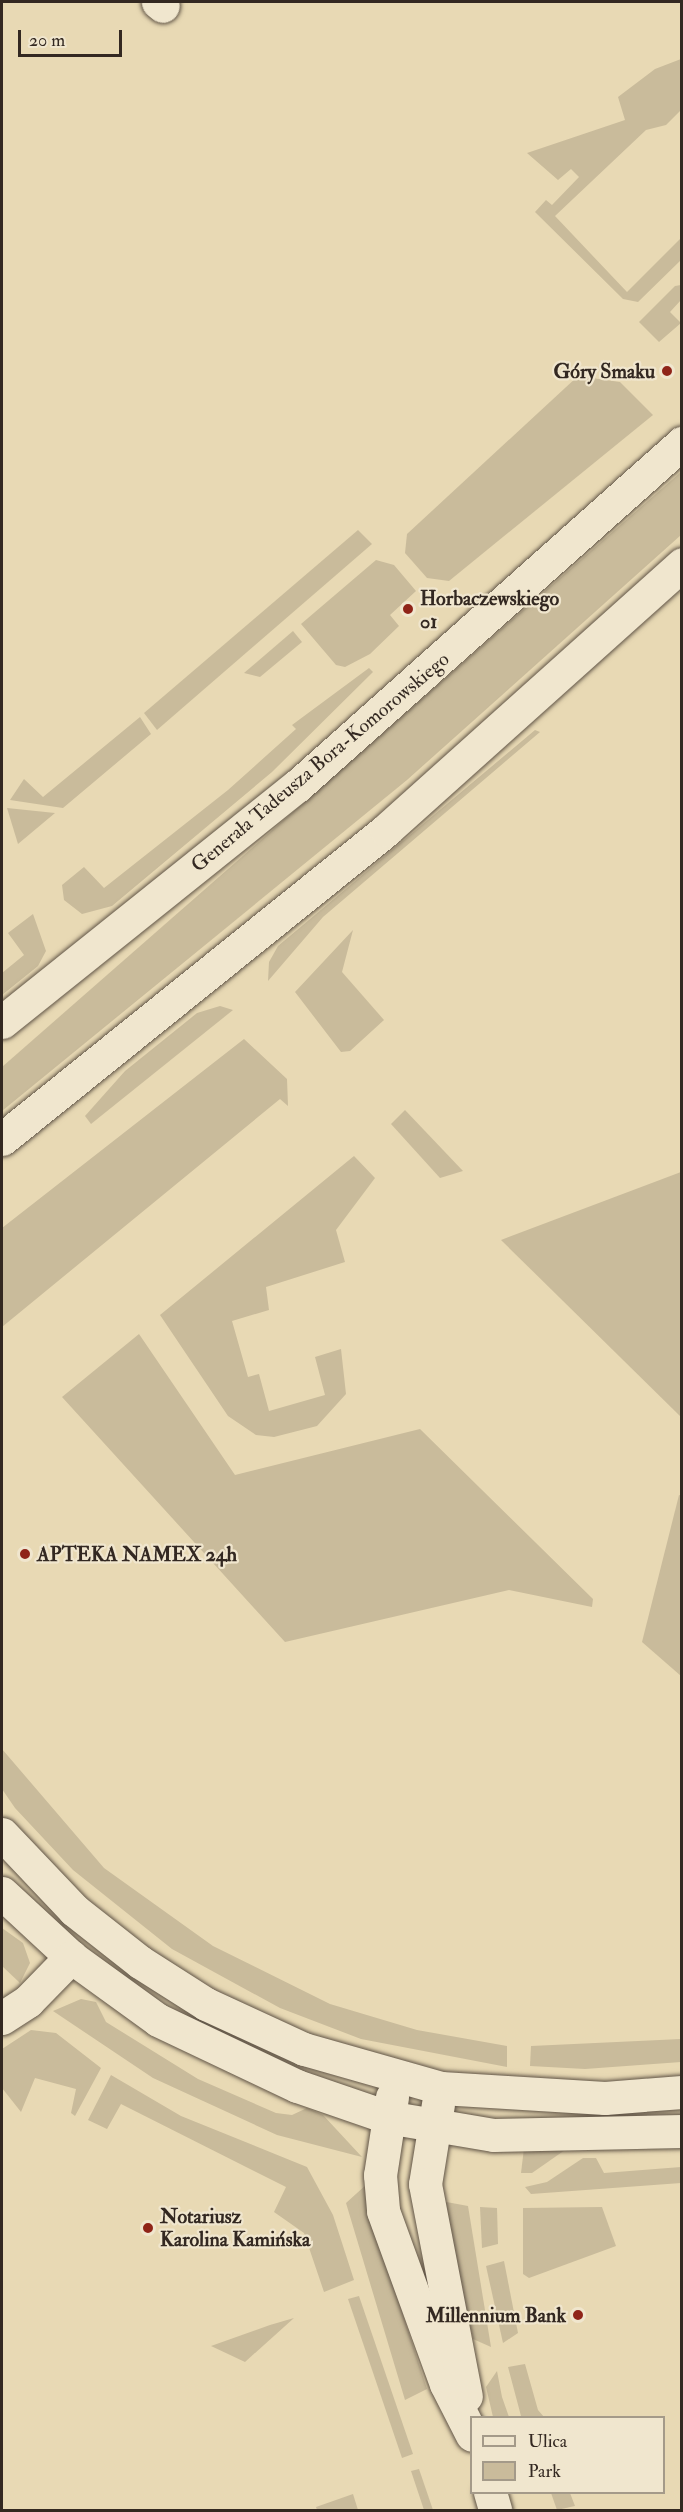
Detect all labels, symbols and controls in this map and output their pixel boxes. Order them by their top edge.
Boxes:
scale bar [21,18,124,56]
text: 20 m [29,29,65,52]
place label: Góry Smaku [553,359,655,383]
marker: Góry Smaku [660,364,674,378]
place label: Horbaczewskiego 01 [420,586,559,633]
marker: Horbaczewskiego 01 [401,602,415,616]
street label: Generała Tadeusza Bora-Komorowskiego [186,647,454,877]
place label: APTEKA NAMEX 24h [37,1542,237,1566]
marker: APTEKA NAMEX 24h [18,1547,32,1561]
place label: Notariusz Karolina Kamińska [160,2204,310,2251]
marker: Notariusz Karolina Kamińska [141,2221,155,2235]
place label: Millennium Bank [426,2303,566,2327]
marker: Millennium Bank [571,2308,585,2322]
legend [470,2416,665,2494]
text: Ulica [528,2430,567,2453]
text: Park [528,2460,561,2483]

